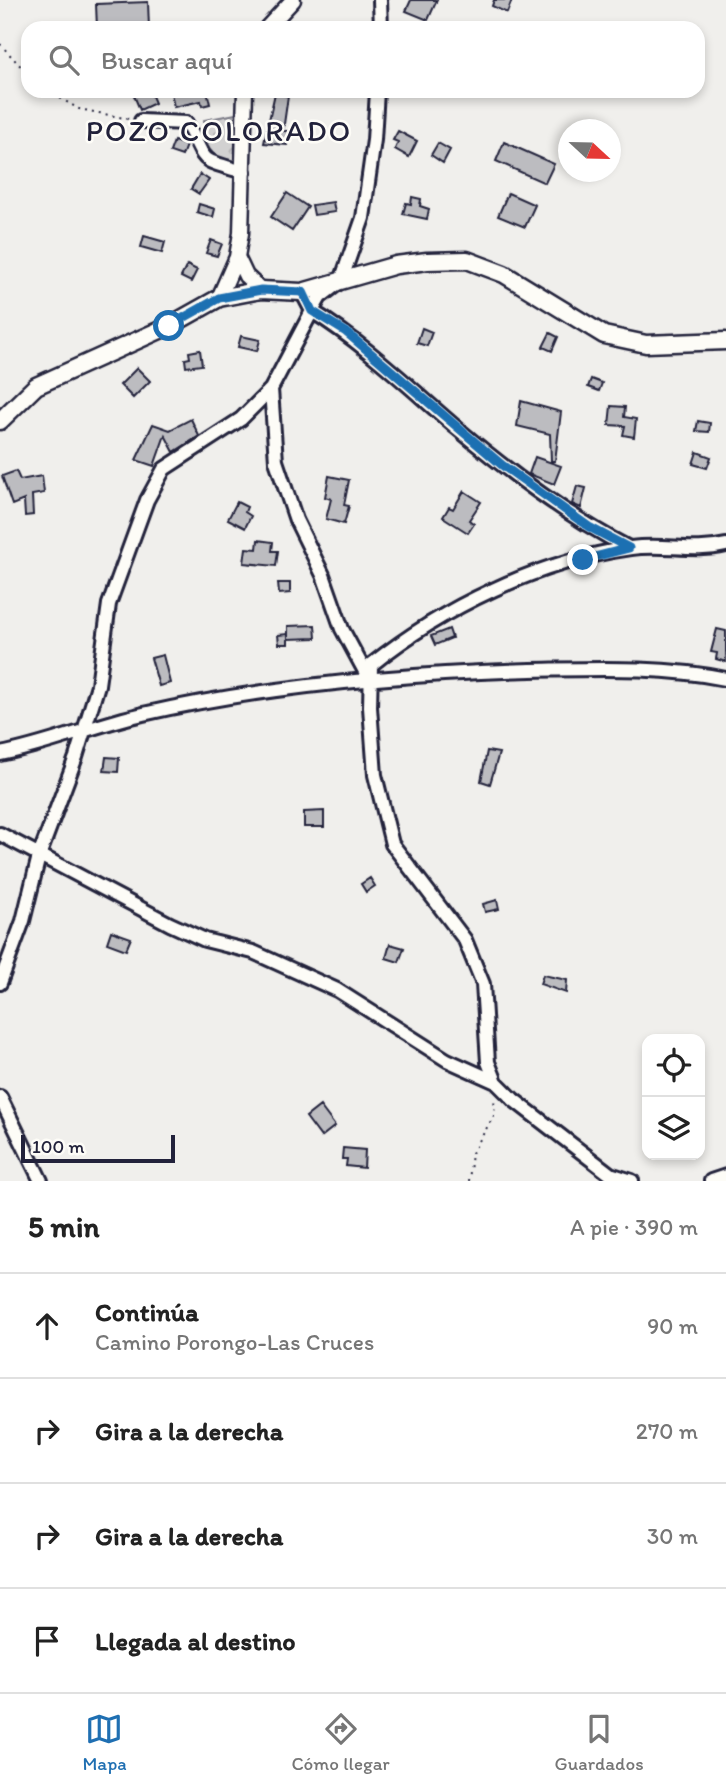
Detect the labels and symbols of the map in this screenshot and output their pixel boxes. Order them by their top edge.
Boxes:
district label: POZO COLORADO [86,112,352,149]
north arrow [558,119,621,182]
route start [153,310,184,341]
route end [567,544,598,575]
scale bar [21,1132,175,1164]

